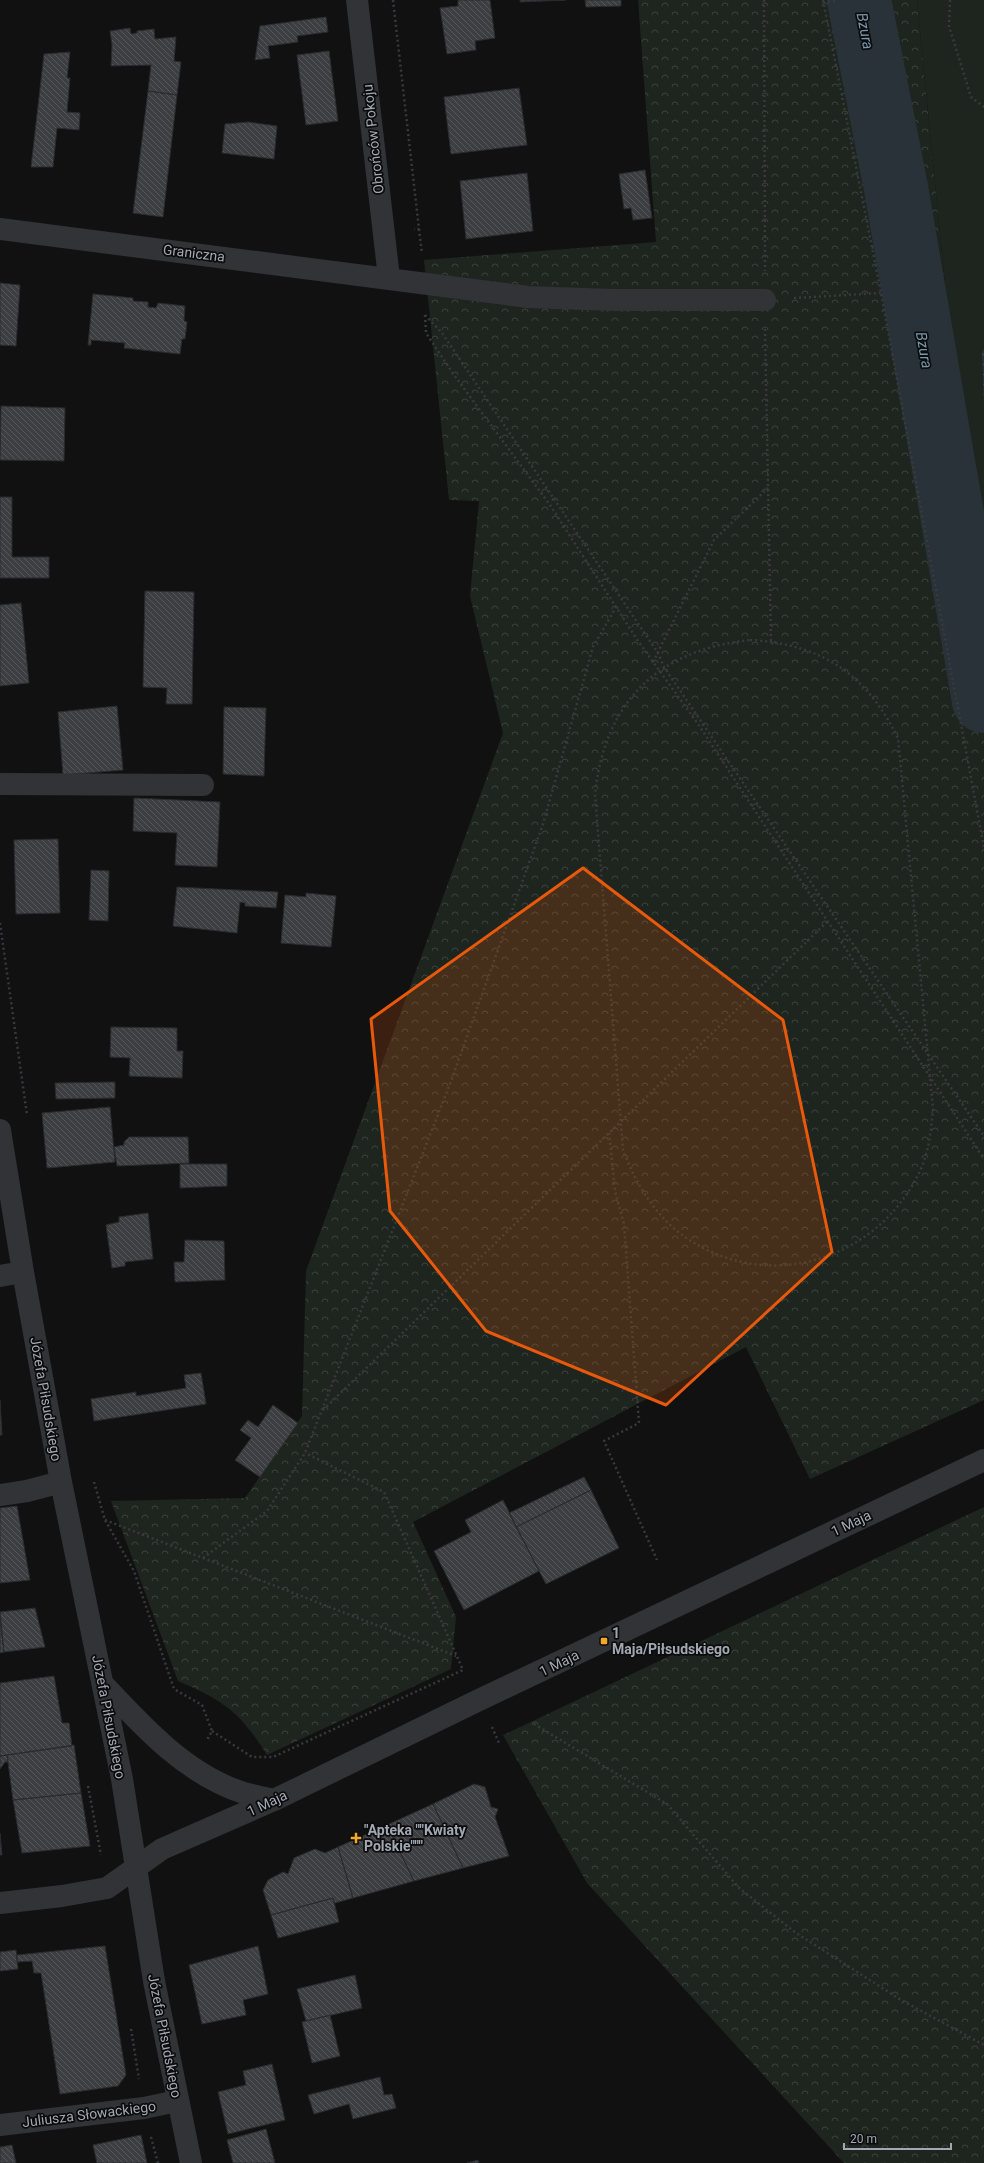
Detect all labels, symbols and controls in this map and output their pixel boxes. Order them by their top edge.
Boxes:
water label: Bzura [853,11,877,51]
street label: Obrońców Pokoju [359,83,387,195]
street label: Graniczna [162,241,226,265]
water label: Bzura [912,330,936,370]
street label: Józefa Piłsudskiego [27,1336,65,1462]
street label: 1 Maja [829,1507,873,1539]
place label: 1 Maja/Piłsudskiego [612,1625,730,1657]
marker: 1 Maja/Piłsudskiego [599,1636,609,1646]
street label: 1 Maja [537,1647,581,1679]
street label: Józefa Piłsudskiego [89,1654,129,1780]
street label: 1 Maja [245,1787,289,1819]
place label: "Apteka ""Kwiaty Polskie""" [364,1822,467,1854]
marker: "Apteka ""Kwiaty Polskie""" [351,1833,361,1843]
street label: Józefa Piłsudskiego [145,1973,185,2099]
street label: Juliusza Słowackiego [21,2098,157,2130]
scale bar [844,2125,951,2151]
text: 20 m [850,2132,877,2146]

